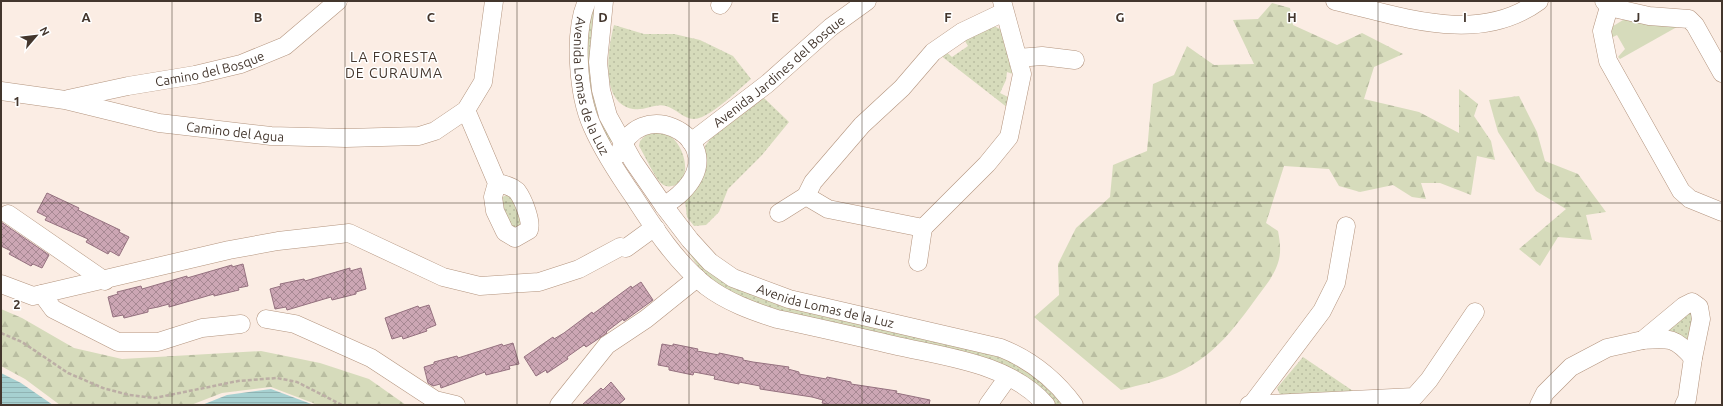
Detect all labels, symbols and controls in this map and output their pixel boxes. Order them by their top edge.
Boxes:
text: A [81,10,91,24]
text: B [254,10,263,24]
text: C [427,10,436,24]
text: D [598,10,608,24]
text: E [771,10,779,24]
text: F [944,10,952,24]
text: G [1116,10,1125,24]
text: H [1287,10,1297,24]
text: I [1463,10,1467,24]
text: J [1634,10,1640,24]
street label: Avenida Jardines del Bosque [710,13,847,130]
north arrow [16,16,56,56]
street label: Avenida Lomas de la Luz [572,16,612,157]
text: N [38,25,52,38]
street label: Camino del Bosque [154,48,266,88]
district label: LA FORESTA DE CURAUMA [345,49,443,81]
text: 1 [13,94,21,108]
street label: Camino del Agua [185,119,284,143]
street label: Avenida Lomas de la Luz [755,281,896,330]
text: 2 [13,297,21,311]

